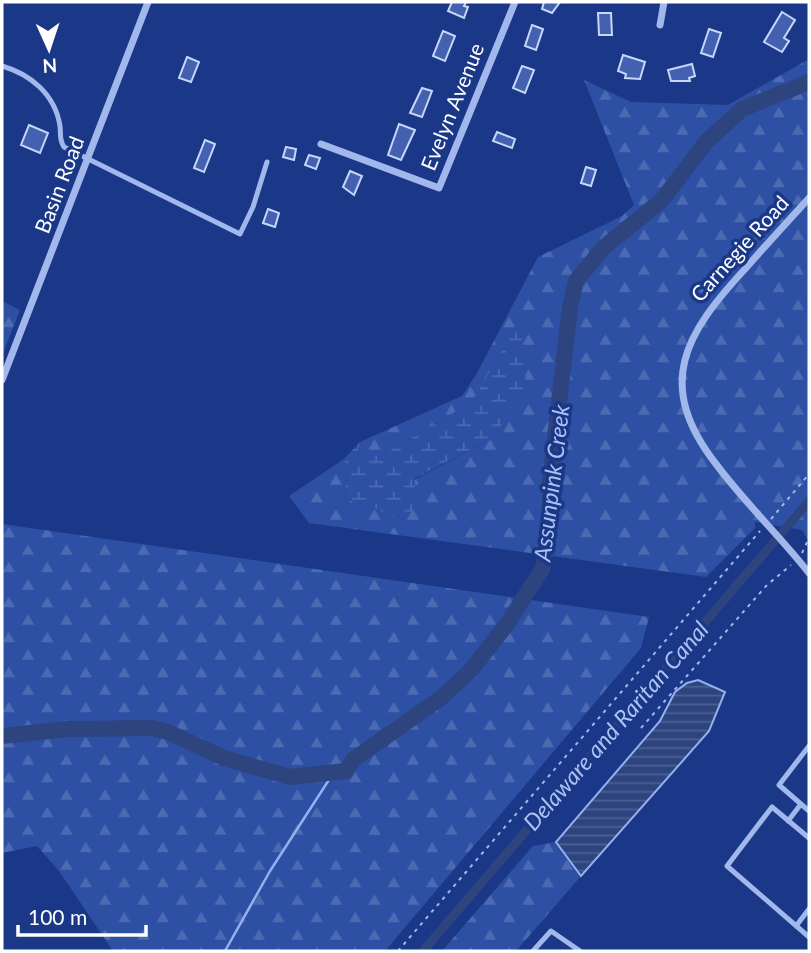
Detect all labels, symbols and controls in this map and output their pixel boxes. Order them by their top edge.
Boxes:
north arrow [14,14,84,84]
street label: Evelyn Avenue [415,39,488,174]
text: N [42,55,58,78]
street label: Basin Road [29,133,88,236]
street label: Carnegie Road [685,190,793,306]
water label: Assunpink Creek [527,402,575,564]
water label: Delaware and Raritan Canal [517,615,714,836]
scale bar [18,894,145,938]
text: 100 m [28,904,87,929]

